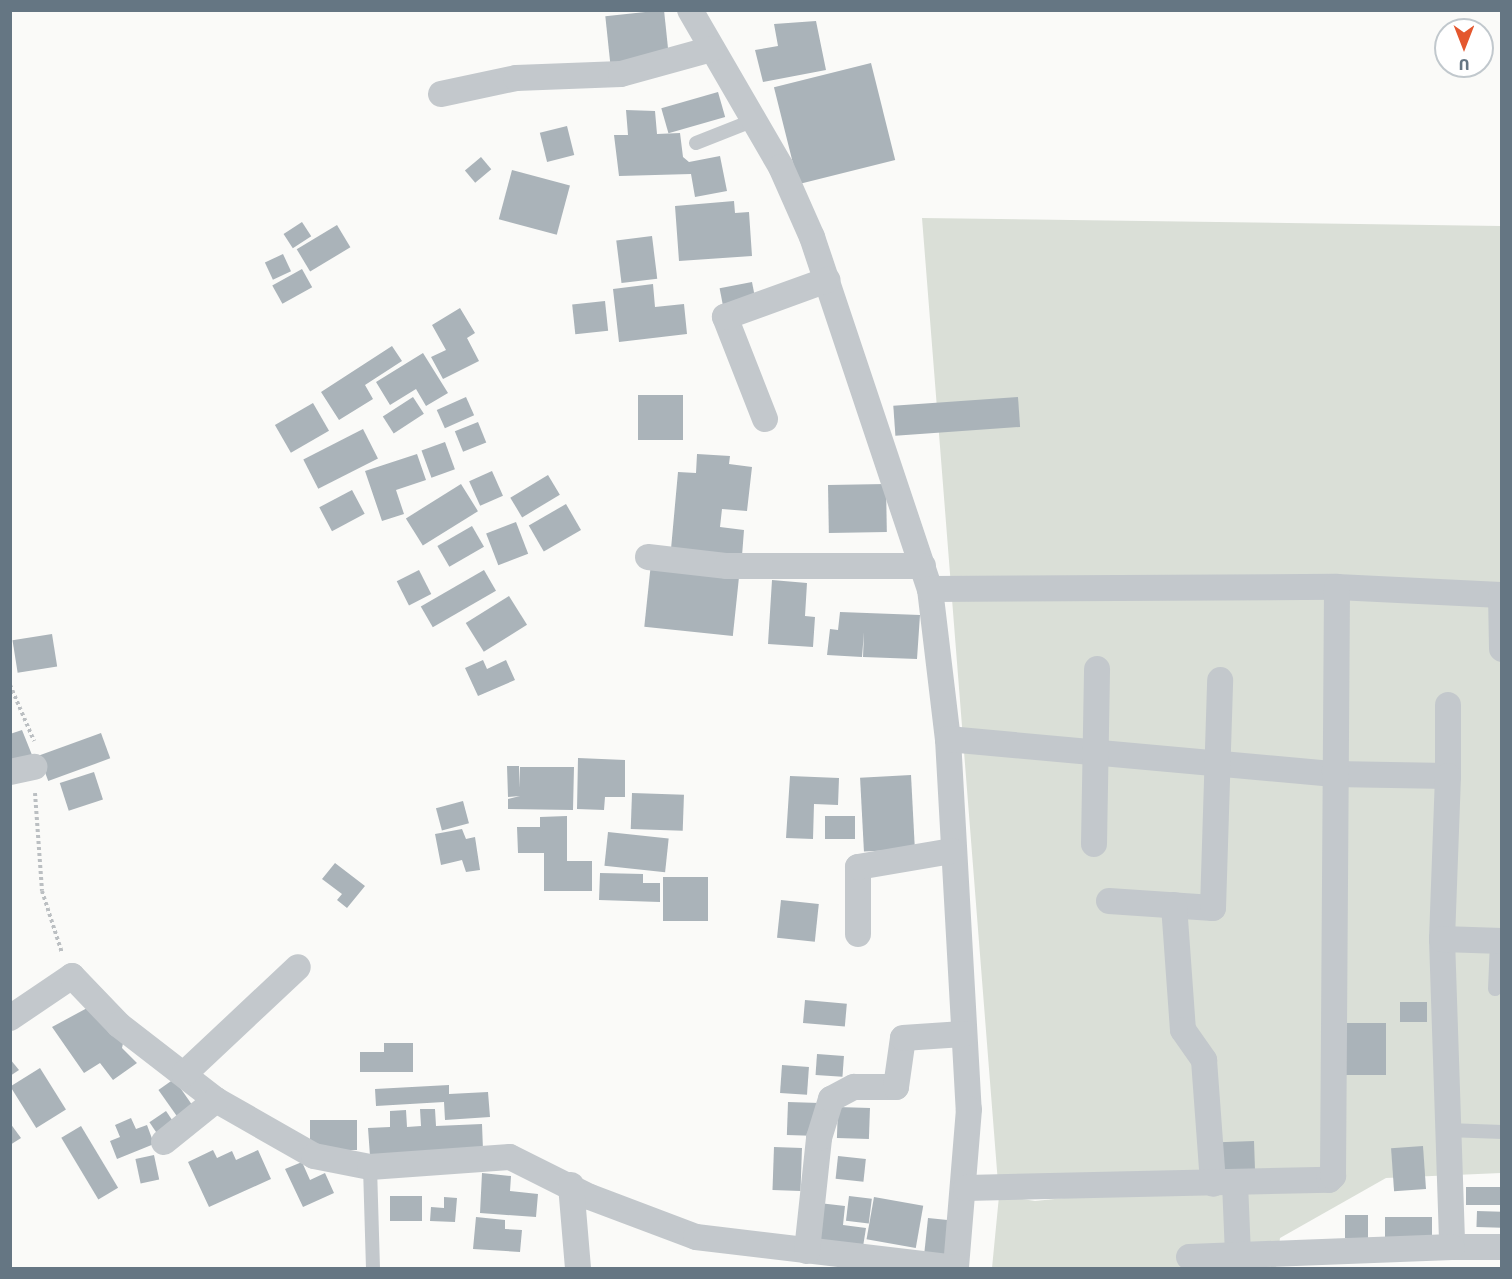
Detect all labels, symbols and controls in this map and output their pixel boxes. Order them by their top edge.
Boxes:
north arrow [1434,18,1494,78]
text: U [1459,54,1469,74]

